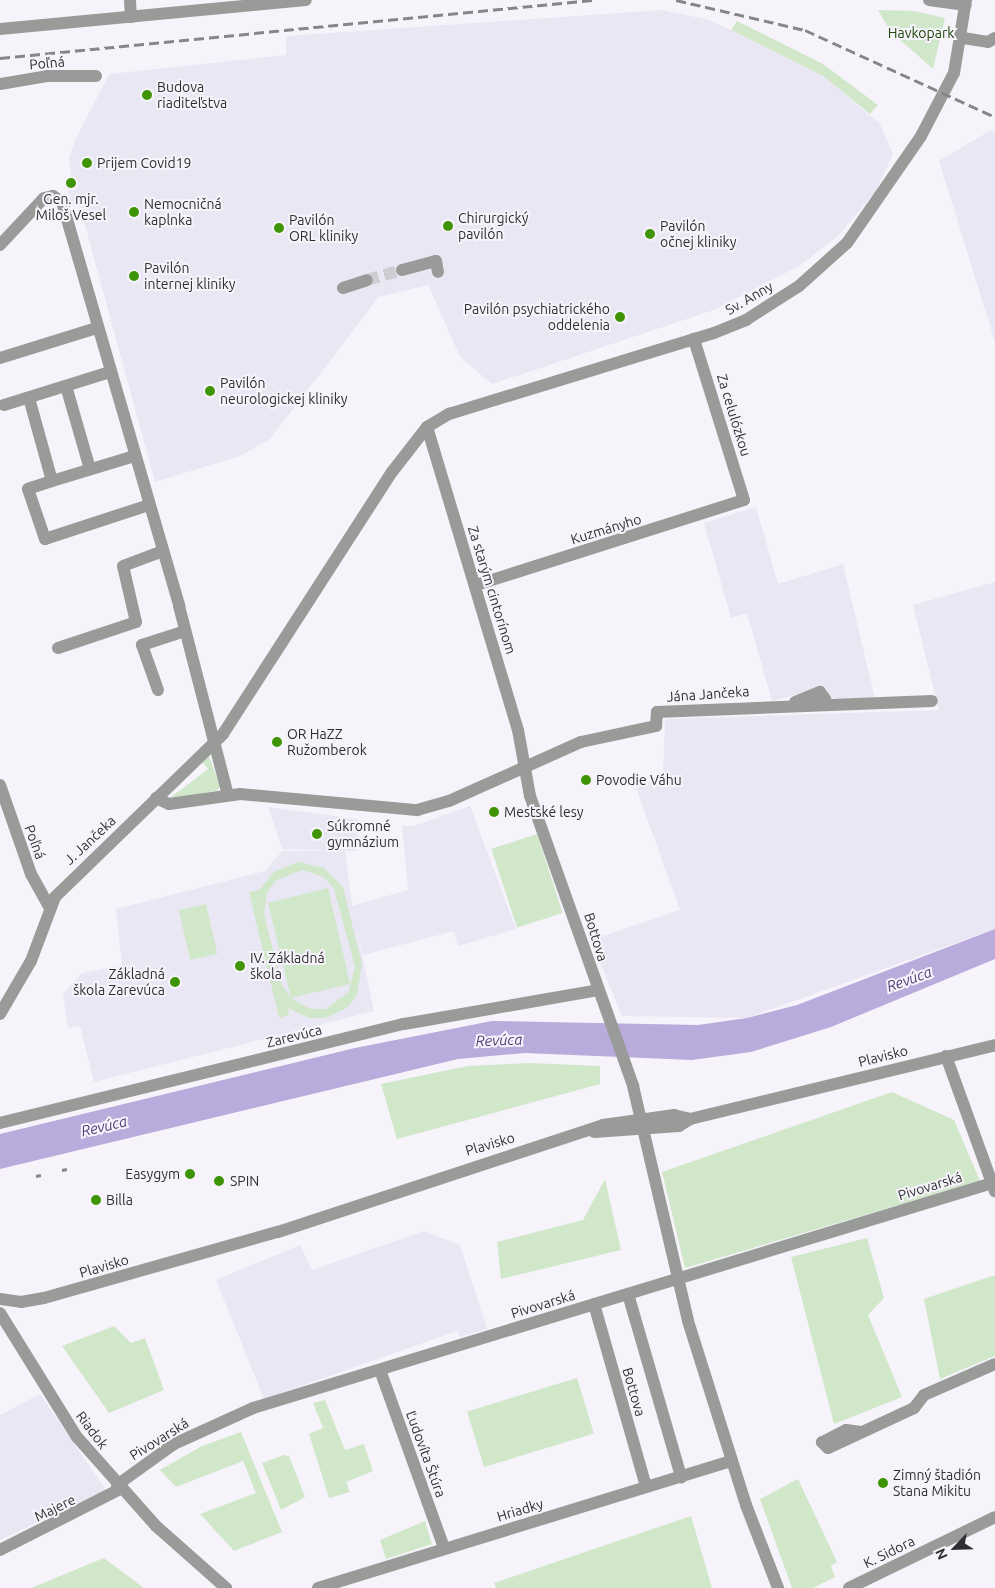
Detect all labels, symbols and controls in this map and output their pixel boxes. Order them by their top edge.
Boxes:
park label: Havkopark [888,25,954,41]
street label: Poľná [29,53,65,73]
place label: Budova riaditeľstva [157,79,227,111]
marker: Budova riaditeľstva [141,89,153,101]
place label: Prijem Covid19 [97,155,191,171]
marker: Prijem Covid19 [81,157,93,169]
marker: Gen. mjr. Miloš Vesel [65,177,77,189]
place label: Gen. mjr. Miloš Vesel [36,191,106,223]
place label: Nemocničná kaplnka [144,196,222,228]
marker: Nemocničná kaplnka [128,206,140,218]
place label: Chirurgický pavilón [458,210,528,242]
place label: Pavilón ORL kliniky [289,212,358,244]
place label: Pavilón očnej kliniky [660,218,736,250]
marker: Chirurgický pavilón [442,220,454,232]
marker: Pavilón ORL kliniky [273,222,285,234]
marker: Pavilón očnej kliniky [644,228,656,240]
place label: Pavilón internej kliniky [144,260,236,292]
marker: Pavilón internej kliniky [128,270,140,282]
street label: Sv. Anny [722,278,776,318]
place label: Pavilón psychiatrického oddelenia [464,301,610,334]
marker: Pavilón psychiatrického oddelenia [614,311,626,323]
street label: Za celulózkou [713,372,755,458]
place label: Pavilón neurologickej kliniky [220,375,348,408]
marker: Pavilón neurologickej kliniky [204,385,216,397]
street label: Kuzmányho [569,510,643,548]
street label: Za starým cintorínom [464,524,520,656]
street label: Jána Jančeka [666,683,750,705]
place label: OR HaZZ Ružomberok [287,726,367,759]
marker: OR HaZZ Ružomberok [271,736,283,748]
place label: Povodie Váhu [596,772,682,788]
marker: Povodie Váhu [580,774,592,786]
place label: Mestské lesy [504,804,584,820]
marker: Mestské lesy [488,806,500,818]
street label: J. Jančeka [61,812,119,868]
place label: Súkromné gymnázium [327,818,399,850]
street label: Poľná [21,822,49,862]
marker: Súkromné gymnázium [311,828,323,840]
street label: Bottova [581,911,611,963]
place label: IV. Základná škola [250,950,325,982]
marker: IV. Základná škola [234,960,246,972]
water label: Revúca [884,963,934,995]
place label: Základná škola Zarevúca [73,966,165,999]
marker: Základná škola Zarevúca [169,976,181,988]
street label: Zarevúca [264,1021,324,1051]
water label: Revúca [475,1030,523,1050]
street label: Plavisko [856,1042,910,1070]
water label: Revúca [79,1112,129,1140]
street label: Plavisko [463,1129,517,1159]
place label: Easygym [125,1166,180,1182]
marker: Easygym [184,1168,196,1180]
street label: Pivovarská [896,1168,964,1204]
place label: SPIN [230,1173,259,1189]
marker: SPIN [212,1174,226,1188]
place label: Billa [106,1192,133,1208]
marker: Billa [90,1194,102,1206]
street label: Plavisko [77,1251,131,1281]
street label: Pivovarská [509,1286,577,1322]
street label: Bottova [619,1366,649,1418]
street label: Riadok [72,1408,112,1452]
street label: Ľudovíta Štúra [403,1408,449,1500]
street label: Pivovarská [126,1414,192,1464]
place label: Zimný štadión Stana Mikitu [893,1467,981,1500]
marker: Zimný štadión Stana Mikitu [877,1477,889,1489]
street label: Majere [32,1491,78,1525]
street label: Hriadky [495,1495,545,1525]
north arrow [930,1523,980,1573]
street label: K. Sidora [861,1532,917,1572]
text: N [932,1546,951,1562]

